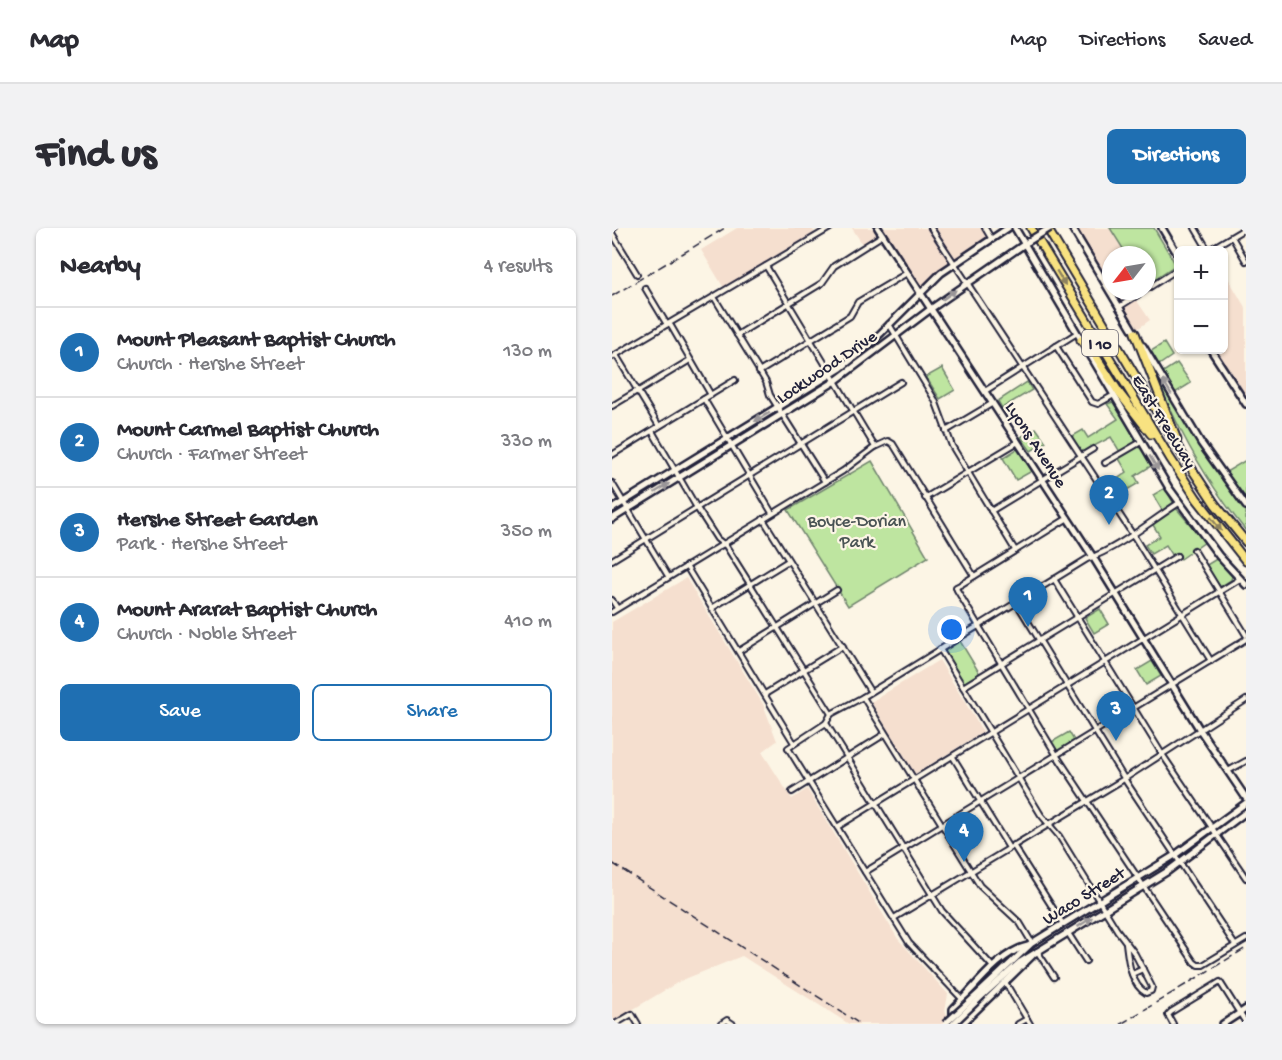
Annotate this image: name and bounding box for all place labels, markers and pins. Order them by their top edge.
pin: 2 [1090,476,1128,525]
pin: 1 [1008,578,1048,627]
pin: 3 [1096,692,1136,741]
pin: 4 [944,812,984,862]

